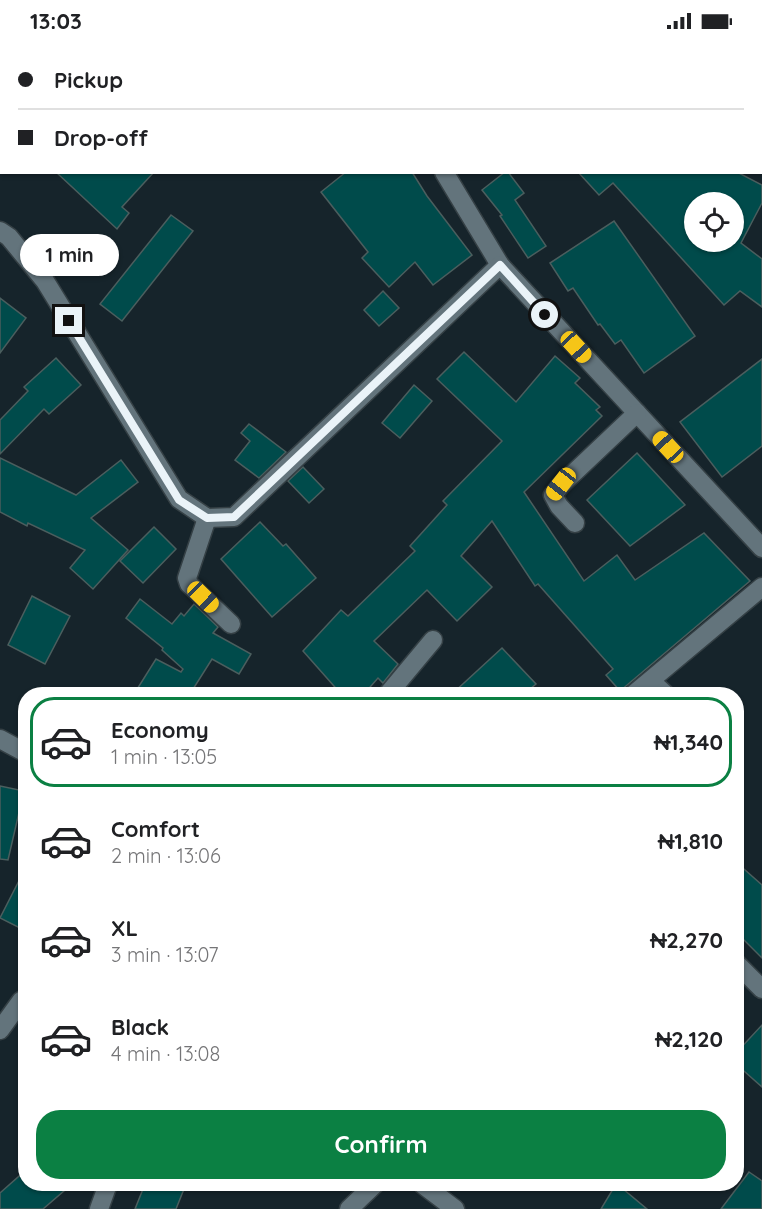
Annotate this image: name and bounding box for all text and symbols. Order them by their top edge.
text: 13:03 [30,7,82,35]
text: Pickup [54,66,123,94]
text: Drop-off [54,124,148,152]
map controls [684,192,744,252]
button: locate [684,192,744,252]
callout: 1 min [20,234,118,276]
text: 1 min [45,242,94,267]
route start [531,301,558,328]
route end [55,307,82,334]
car [557,328,595,366]
car [649,428,687,466]
car [543,464,579,504]
car [184,578,222,616]
icon: car [39,715,93,769]
text: Economy [111,716,209,744]
text: ₦1,340 [654,728,723,756]
text: 1 min · 13:05 [111,744,217,769]
icon: car [39,814,93,868]
text: Comfort [111,815,200,843]
text: ₦1,810 [658,827,723,855]
text: 2 min · 13:06 [111,843,221,868]
icon: car [39,913,93,967]
text: XL [111,914,138,942]
text: ₦2,270 [650,926,723,954]
text: 3 min · 13:07 [111,942,219,967]
icon: car [39,1012,93,1066]
text: Black [111,1013,169,1041]
text: ₦2,120 [655,1025,723,1053]
text: 4 min · 13:08 [111,1041,220,1066]
button: Confirm [36,1110,726,1179]

